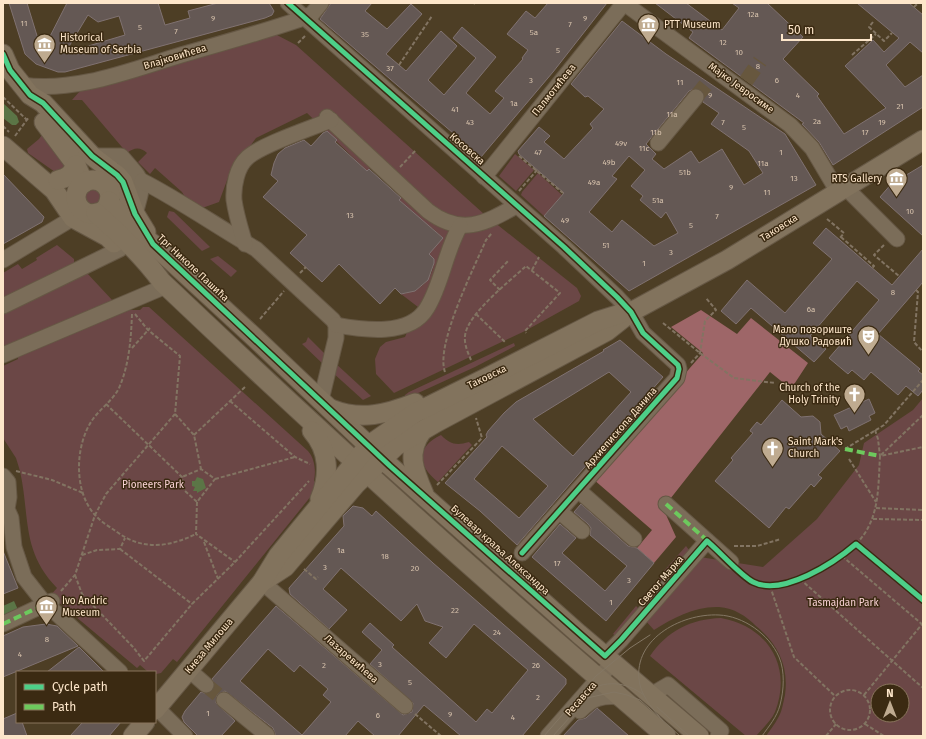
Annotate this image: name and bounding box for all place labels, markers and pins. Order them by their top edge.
museum icon: PTT Museum [635,12,661,45]
place label: PTT Museum [664,19,721,31]
museum icon: Historical Museum of Serbia [31,31,57,64]
place label: Historical Museum of Serbia [60,32,142,56]
museum icon: RTS Gallery [884,166,910,199]
place label: RTS Gallery [831,173,882,185]
theatre icon: Мало позориште Душко Радовић [855,323,881,356]
place label: Мало позориште Душко Радовић [773,324,852,348]
church icon: Church of the Holy Trinity [842,381,868,414]
place label: Church of the Holy Trinity [779,382,840,406]
church icon: Saint Mark's Church [760,435,786,468]
place label: Saint Mark's Church [788,436,843,460]
museum icon: Ivo Andric Museum [33,594,59,627]
place label: Ivo Andric Museum [62,595,108,619]

